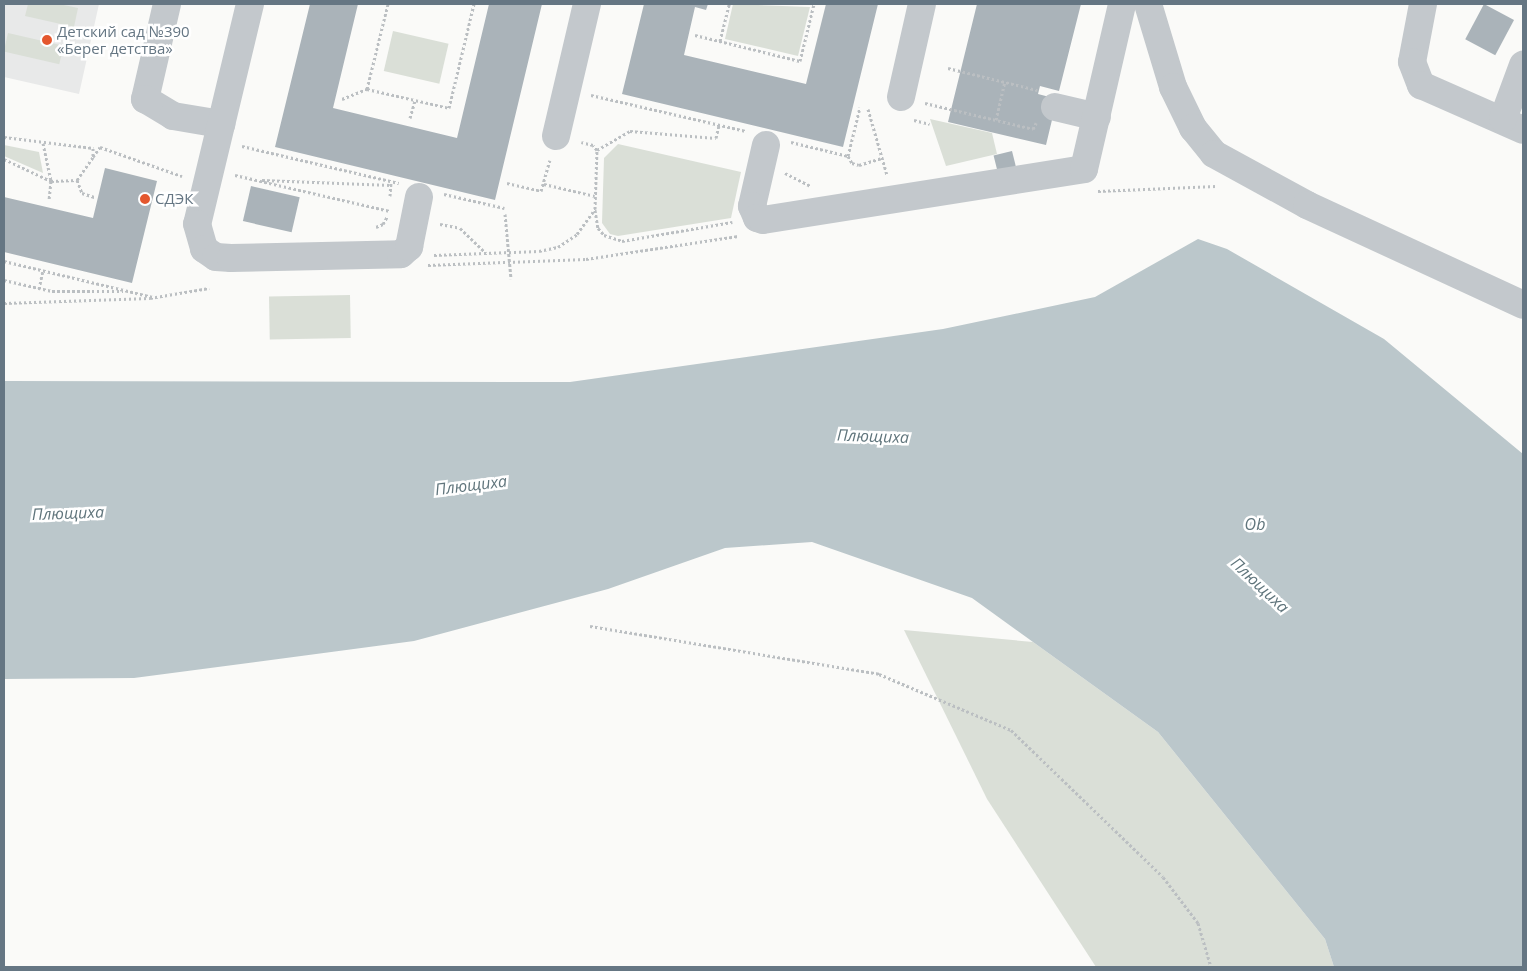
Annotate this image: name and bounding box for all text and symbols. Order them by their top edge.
place label: Детский сад №390 «Берег детства» [57,22,190,57]
marker: Детский сад №390 «Берег детства» [41,34,53,46]
place label: СДЭК [155,190,193,208]
marker: СДЭК [139,193,151,205]
water label: Плющиха [837,425,909,447]
water label: Плющиха [434,471,508,499]
water label: Плющиха [32,502,104,524]
water label: Ob [1245,514,1265,534]
water label: Плющиха [1227,553,1293,617]

